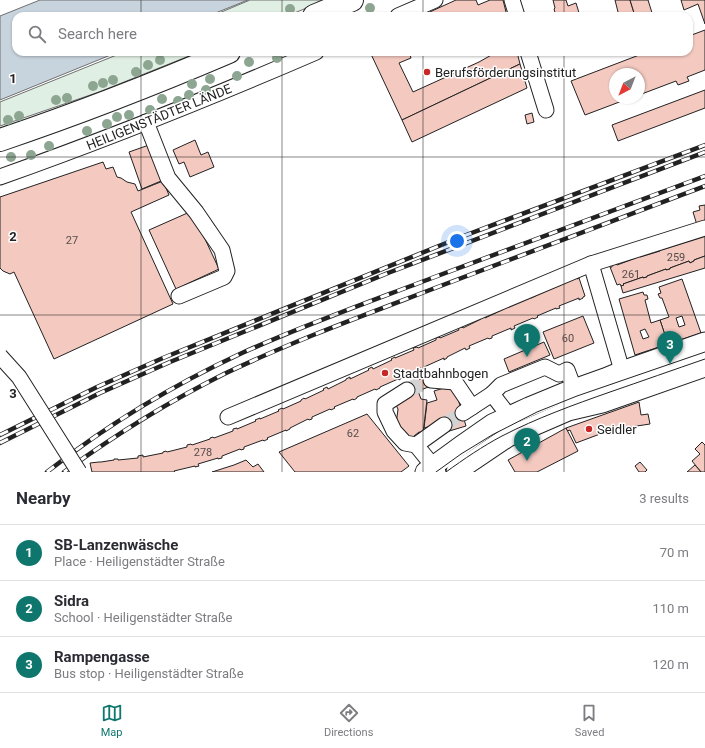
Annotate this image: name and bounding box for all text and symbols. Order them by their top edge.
search box [12,12,693,56]
icon: search [26,23,48,45]
text: Search here [58,25,137,43]
place label: Berufsförderungsinstitut [435,65,576,80]
marker: Berufsförderungsinstitut [422,67,432,77]
north arrow [609,68,645,104]
text: 1 [9,71,17,86]
street label: HEILIGENSTÄDTER LÄNDE [84,81,234,153]
text: 2 [9,229,17,244]
your location [447,231,467,251]
house number: 27 [66,234,78,247]
house number: 259 [667,251,685,264]
house number: 261 [622,268,640,281]
pin: 1 [514,324,540,357]
pin: 3 [657,331,683,364]
house number: 60 [562,332,574,345]
place label: Stadtbahnbogen [393,366,488,381]
marker: Stadtbahnbogen [380,368,390,378]
text: 3 [9,386,17,401]
place label: Seidler [597,422,637,437]
marker: Seidler [584,424,594,434]
house number: 62 [347,427,359,440]
pin: 2 [514,428,540,461]
house number: 278 [194,446,212,459]
text: Nearby [16,488,71,508]
text: 3 results [639,491,689,506]
text: SB-Lanzenwäsche [54,536,178,554]
text: 1 [25,545,33,560]
text: 70 m [660,545,689,560]
text: Place · Heiligenstädter Straße [54,554,225,569]
text: Sidra [54,592,89,610]
text: 2 [25,601,33,616]
text: 110 m [652,601,689,616]
text: School · Heiligenstädter Straße [54,610,233,625]
text: Rampengasse [54,648,150,666]
text: 3 [25,657,33,672]
text: 120 m [652,657,689,672]
text: Bus stop · Heiligenstädter Straße [54,666,244,681]
tab: Map [101,702,123,739]
tab: Directions [324,702,373,739]
tab: Saved [575,702,604,739]

